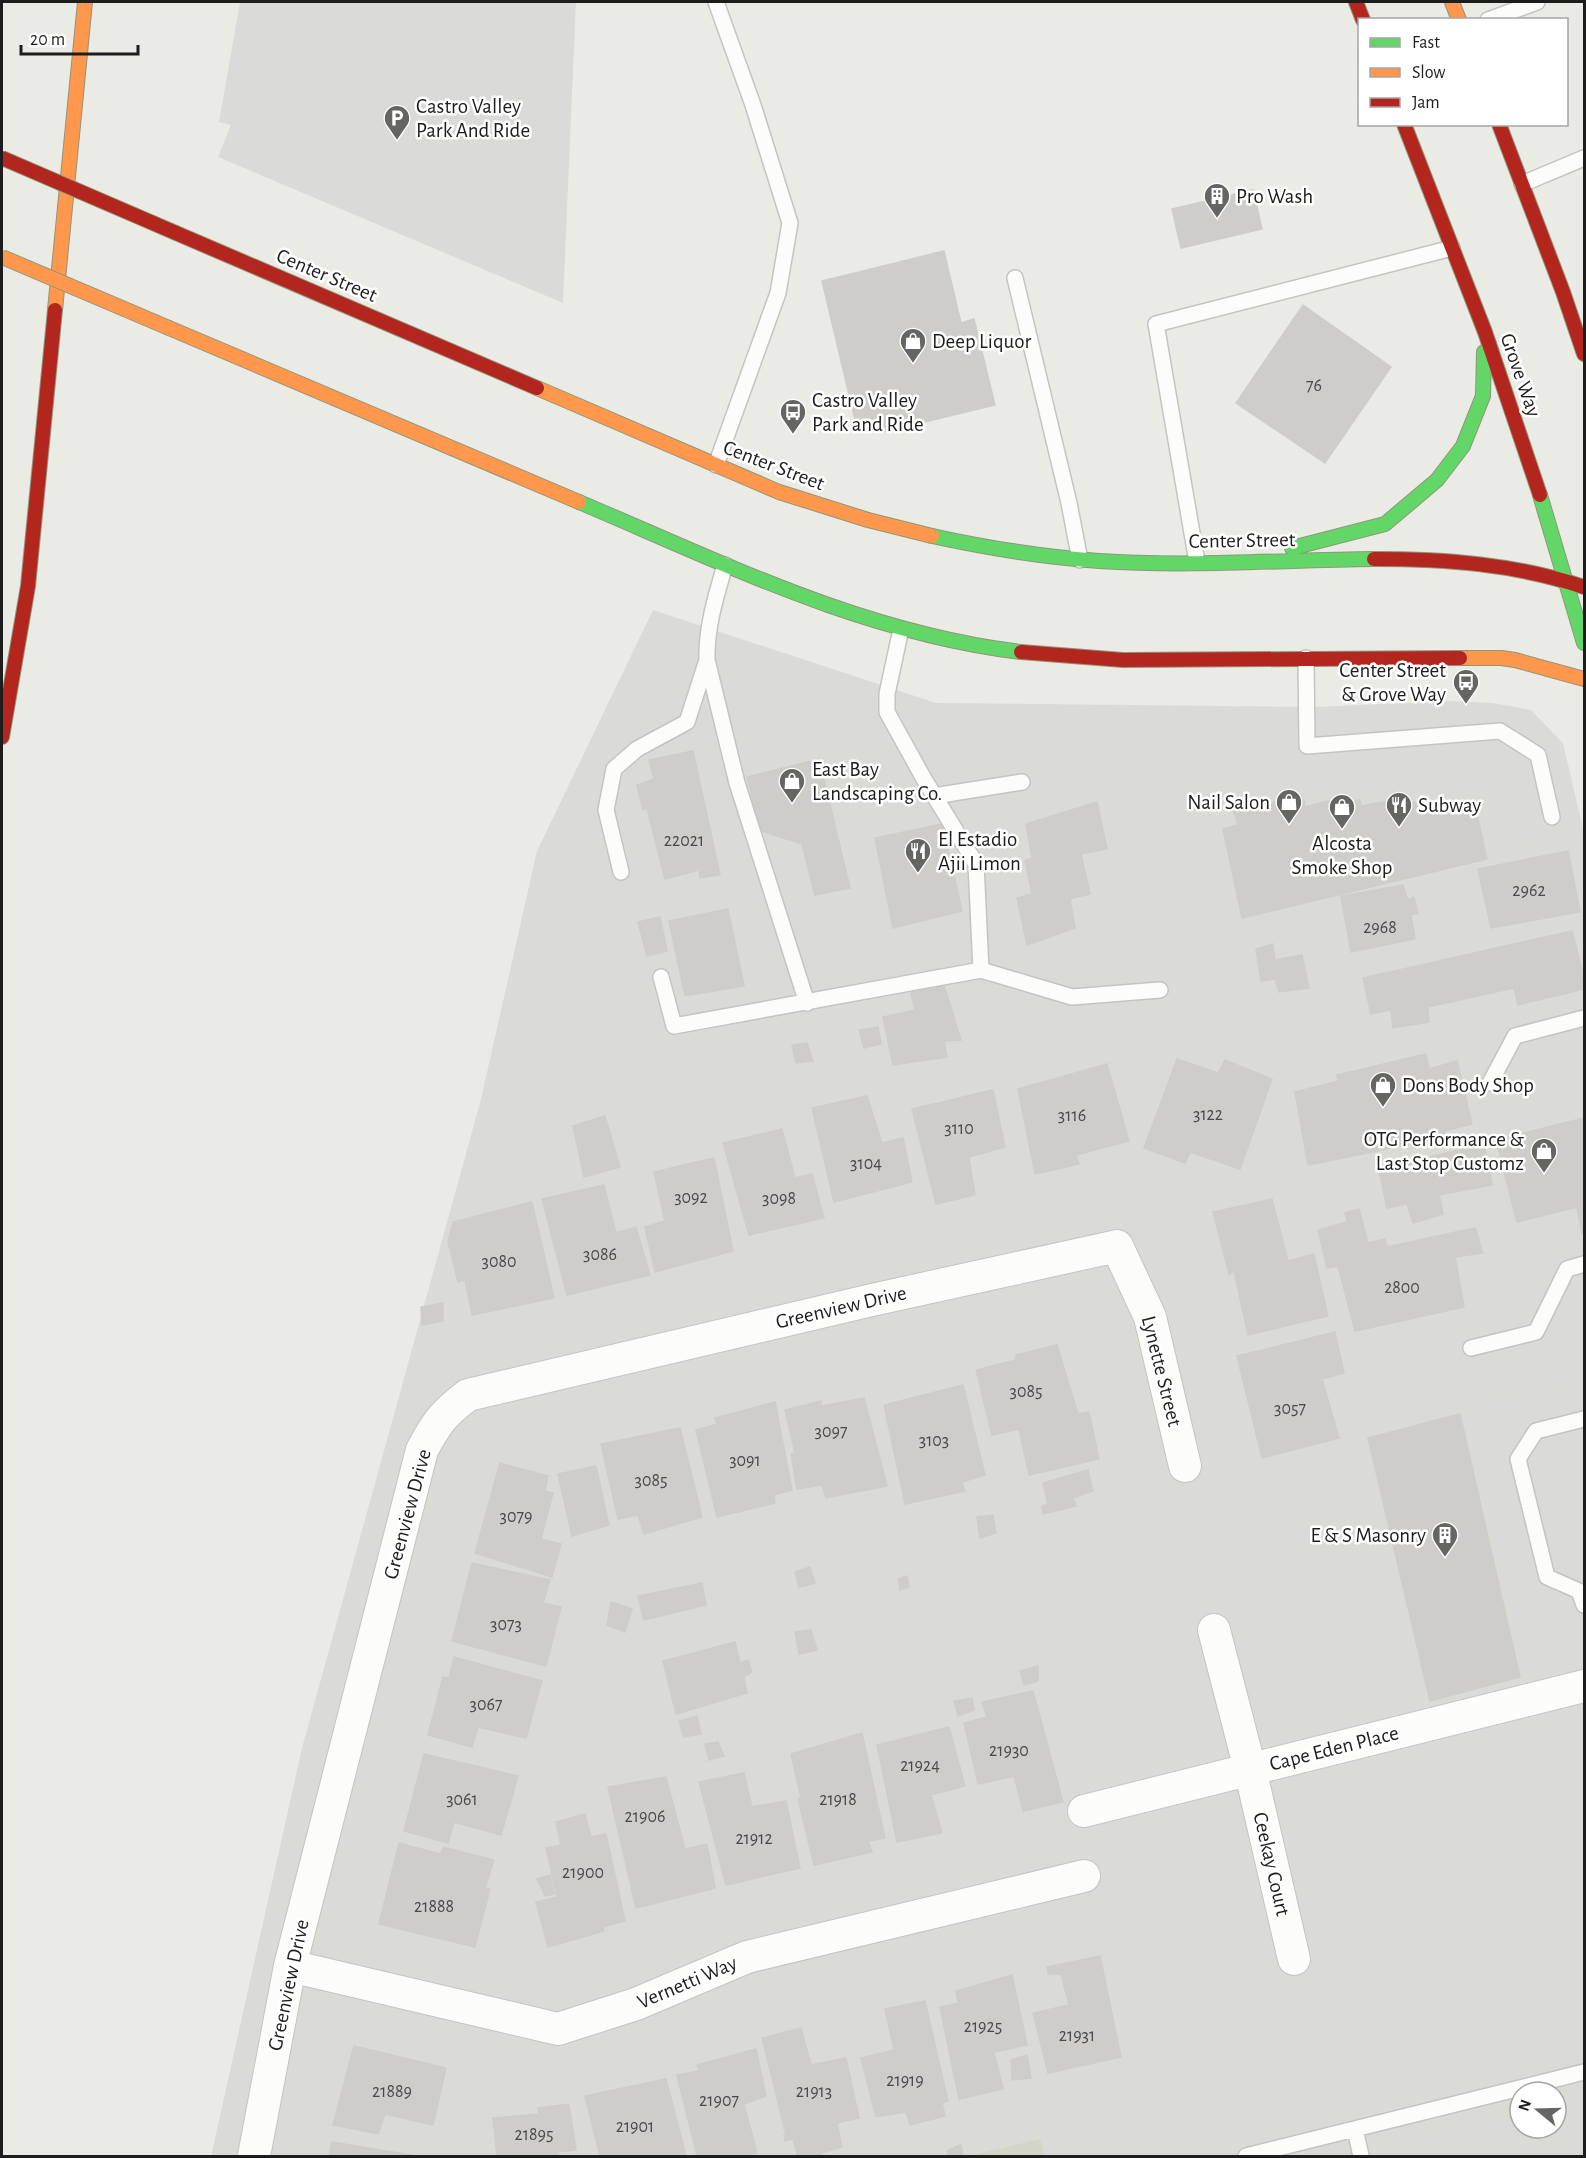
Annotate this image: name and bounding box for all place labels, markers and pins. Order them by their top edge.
place label: Castro Valley Park And Ride [416,96,530,141]
parking icon: Castro Valley Park And Ride [382,103,412,141]
building icon: Pro Wash [1202,181,1232,219]
place label: Pro Wash [1236,186,1313,207]
shop icon: Deep Liquor [898,326,928,364]
place label: Deep Liquor [932,331,1031,352]
place label: Castro Valley Park and Ride [812,390,924,435]
bus stop icon: Castro Valley Park and Ride [778,397,808,435]
place label: Center Street & Grove Way [1339,660,1446,705]
bus stop icon: Center Street & Grove Way [1451,667,1481,705]
place label: East Bay Landscaping Co. [812,759,942,804]
shop icon: East Bay Landscaping Co. [777,766,807,804]
shop icon: Nail Salon [1274,787,1304,825]
restaurant icon: Subway [1384,790,1414,828]
place label: Nail Salon [1187,792,1270,813]
shop icon: Alcosta Smoke Shop [1327,792,1357,830]
place label: Subway [1418,795,1481,816]
place label: El Estadio Ajii Limon [938,829,1021,874]
place label: Alcosta Smoke Shop [1292,833,1392,878]
restaurant icon: El Estadio Ajii Limon [903,836,933,874]
shop icon: Dons Body Shop [1368,1070,1398,1108]
place label: Dons Body Shop [1402,1075,1534,1096]
place label: OTG Performance & Last Stop Customz [1364,1129,1524,1174]
shop icon: OTG Performance & Last Stop Customz [1529,1136,1559,1174]
building icon: E & S Masonry [1430,1520,1460,1558]
place label: E & S Masonry [1310,1525,1426,1546]

